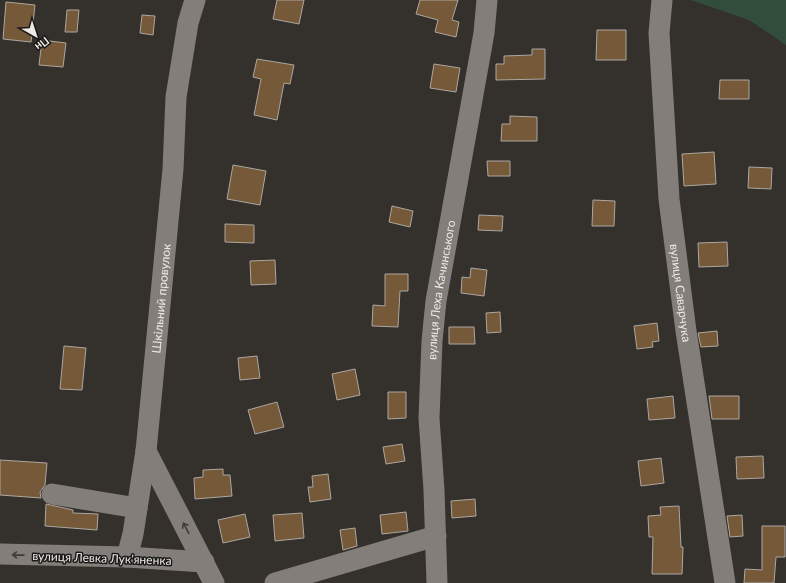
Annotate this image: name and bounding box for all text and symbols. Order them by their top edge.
north arrow [16,16,56,56]
text: Пн [33,35,52,54]
street label: вулиця Леха Качинського [424,219,458,360]
street label: Шкільний провулок [148,242,173,354]
street label: вулиця Саварчука [667,243,695,343]
one-way arrow [182,522,189,534]
street label: вулиця Левка Лукʼяненка [32,548,172,568]
one-way arrow [12,551,25,559]

